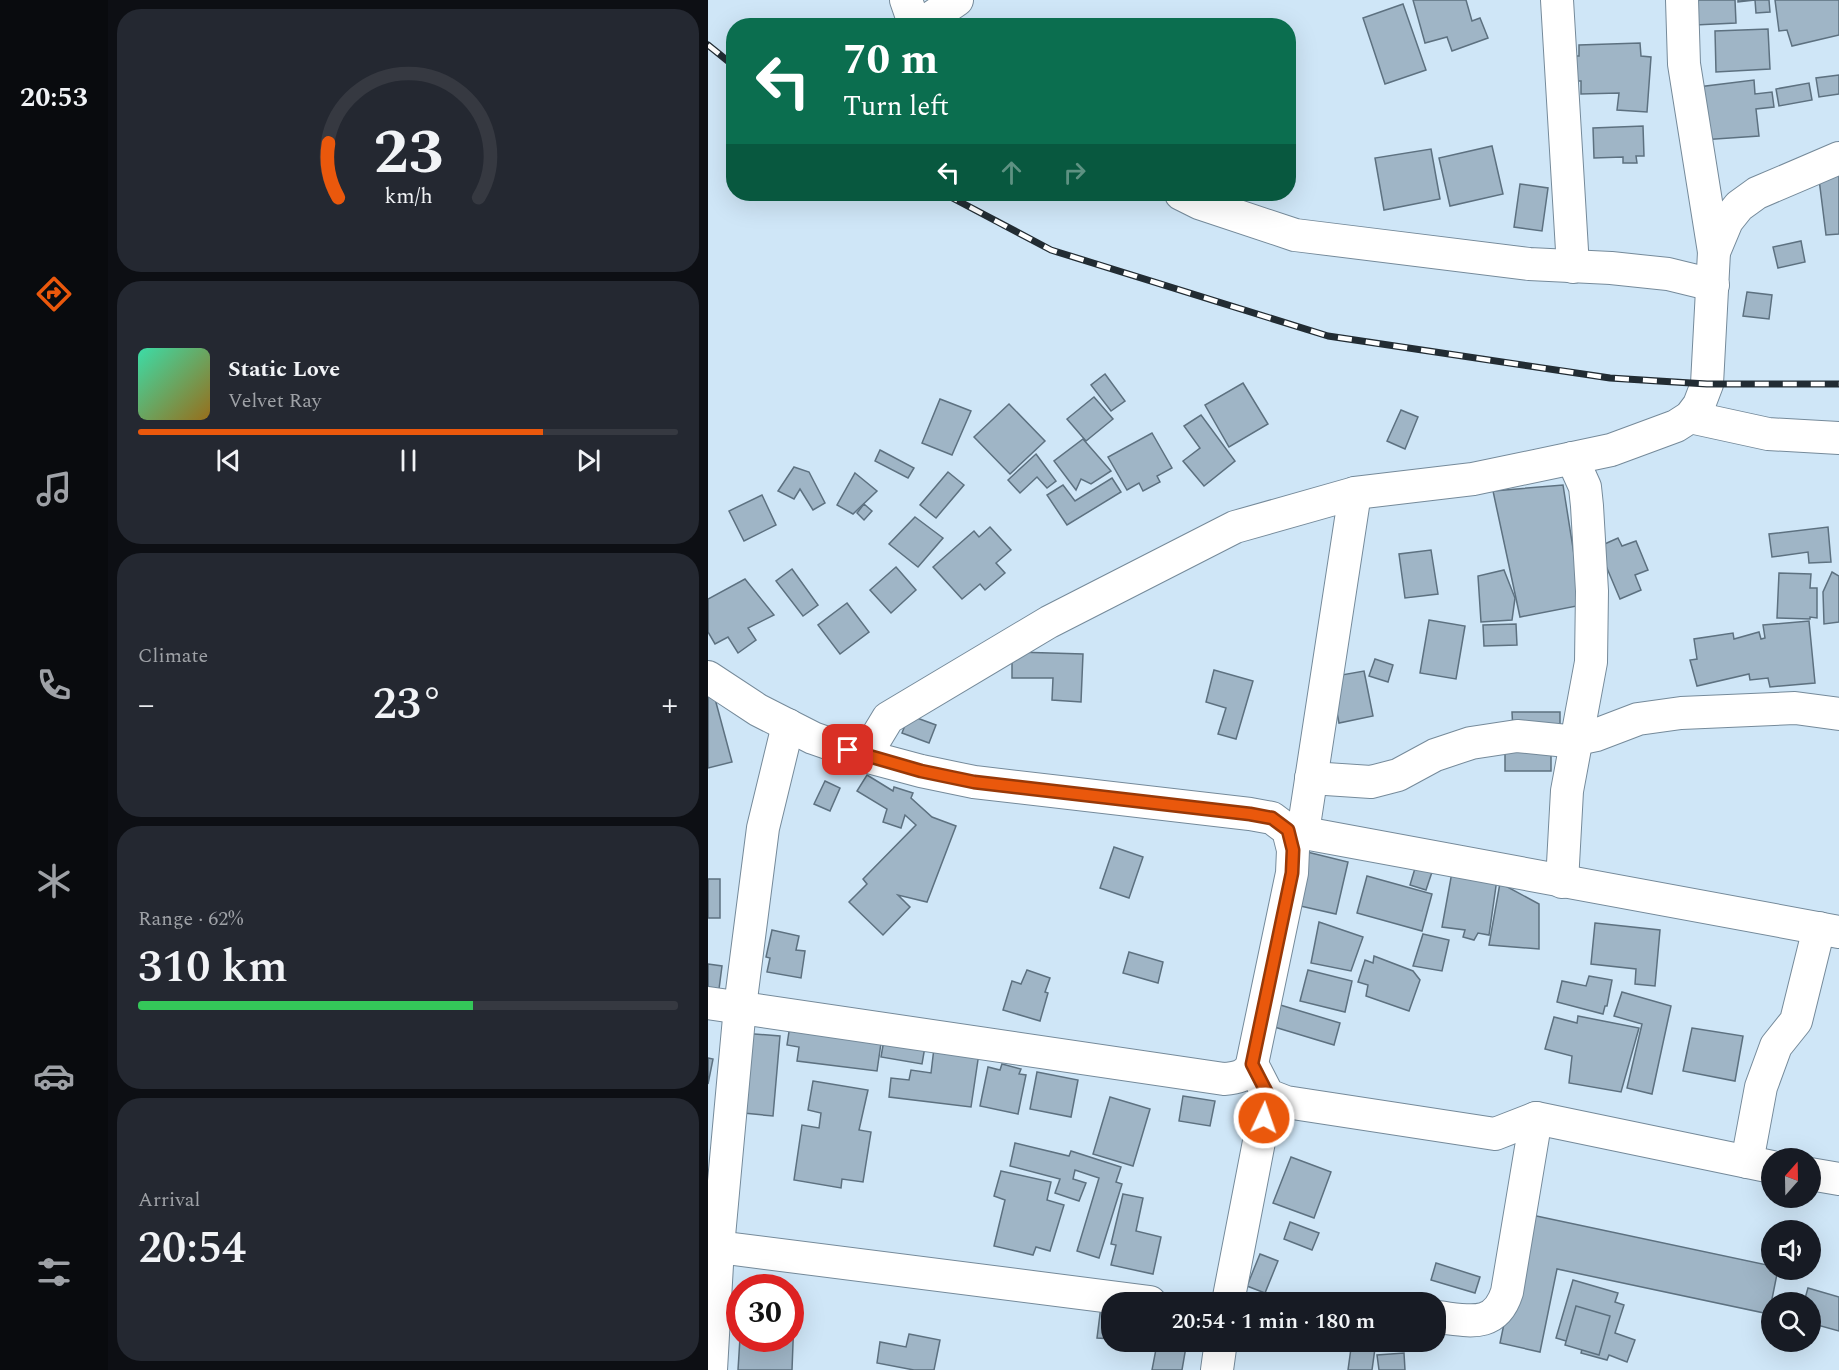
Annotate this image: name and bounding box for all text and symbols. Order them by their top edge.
text: 70 m [843,29,938,92]
icon: left [744,42,822,120]
text: 20:53 [20,77,88,119]
text: Turn left [843,86,949,128]
text: 23 [373,106,443,201]
icon: left [932,156,965,189]
icon: ahead [995,156,1028,189]
icon: right [1058,156,1091,189]
text: km/h [384,180,432,213]
icon: directions [33,273,75,315]
text: Static Love [228,353,340,386]
text: Velvet Ray [228,386,321,416]
icon: previous [212,444,245,477]
icon: pause [392,444,425,477]
icon: next [572,444,605,477]
icon: music [33,468,75,510]
text: Climate [138,641,208,671]
icon: phone [33,664,75,706]
text: 23° [373,670,443,739]
text: − [138,680,155,730]
text: + [662,680,678,730]
pin [822,724,873,775]
icon: arrive [831,733,864,766]
icon: climate [33,860,75,902]
text: Range · 62% [138,904,243,934]
text: 310 km [138,933,288,1002]
icon: car [33,1055,75,1097]
position arrow [1232,1086,1296,1150]
north arrow [1761,1148,1821,1208]
map controls [1761,1148,1821,1352]
text: Arrival [138,1185,200,1215]
text: 20:54 [138,1214,246,1283]
button: sound [1761,1220,1821,1280]
icon: filters [33,1251,75,1293]
speed limit sign: 30 [726,1274,804,1352]
button: search [1761,1292,1821,1352]
text: 20:54 · 1 min · 180 m [1172,1305,1375,1338]

